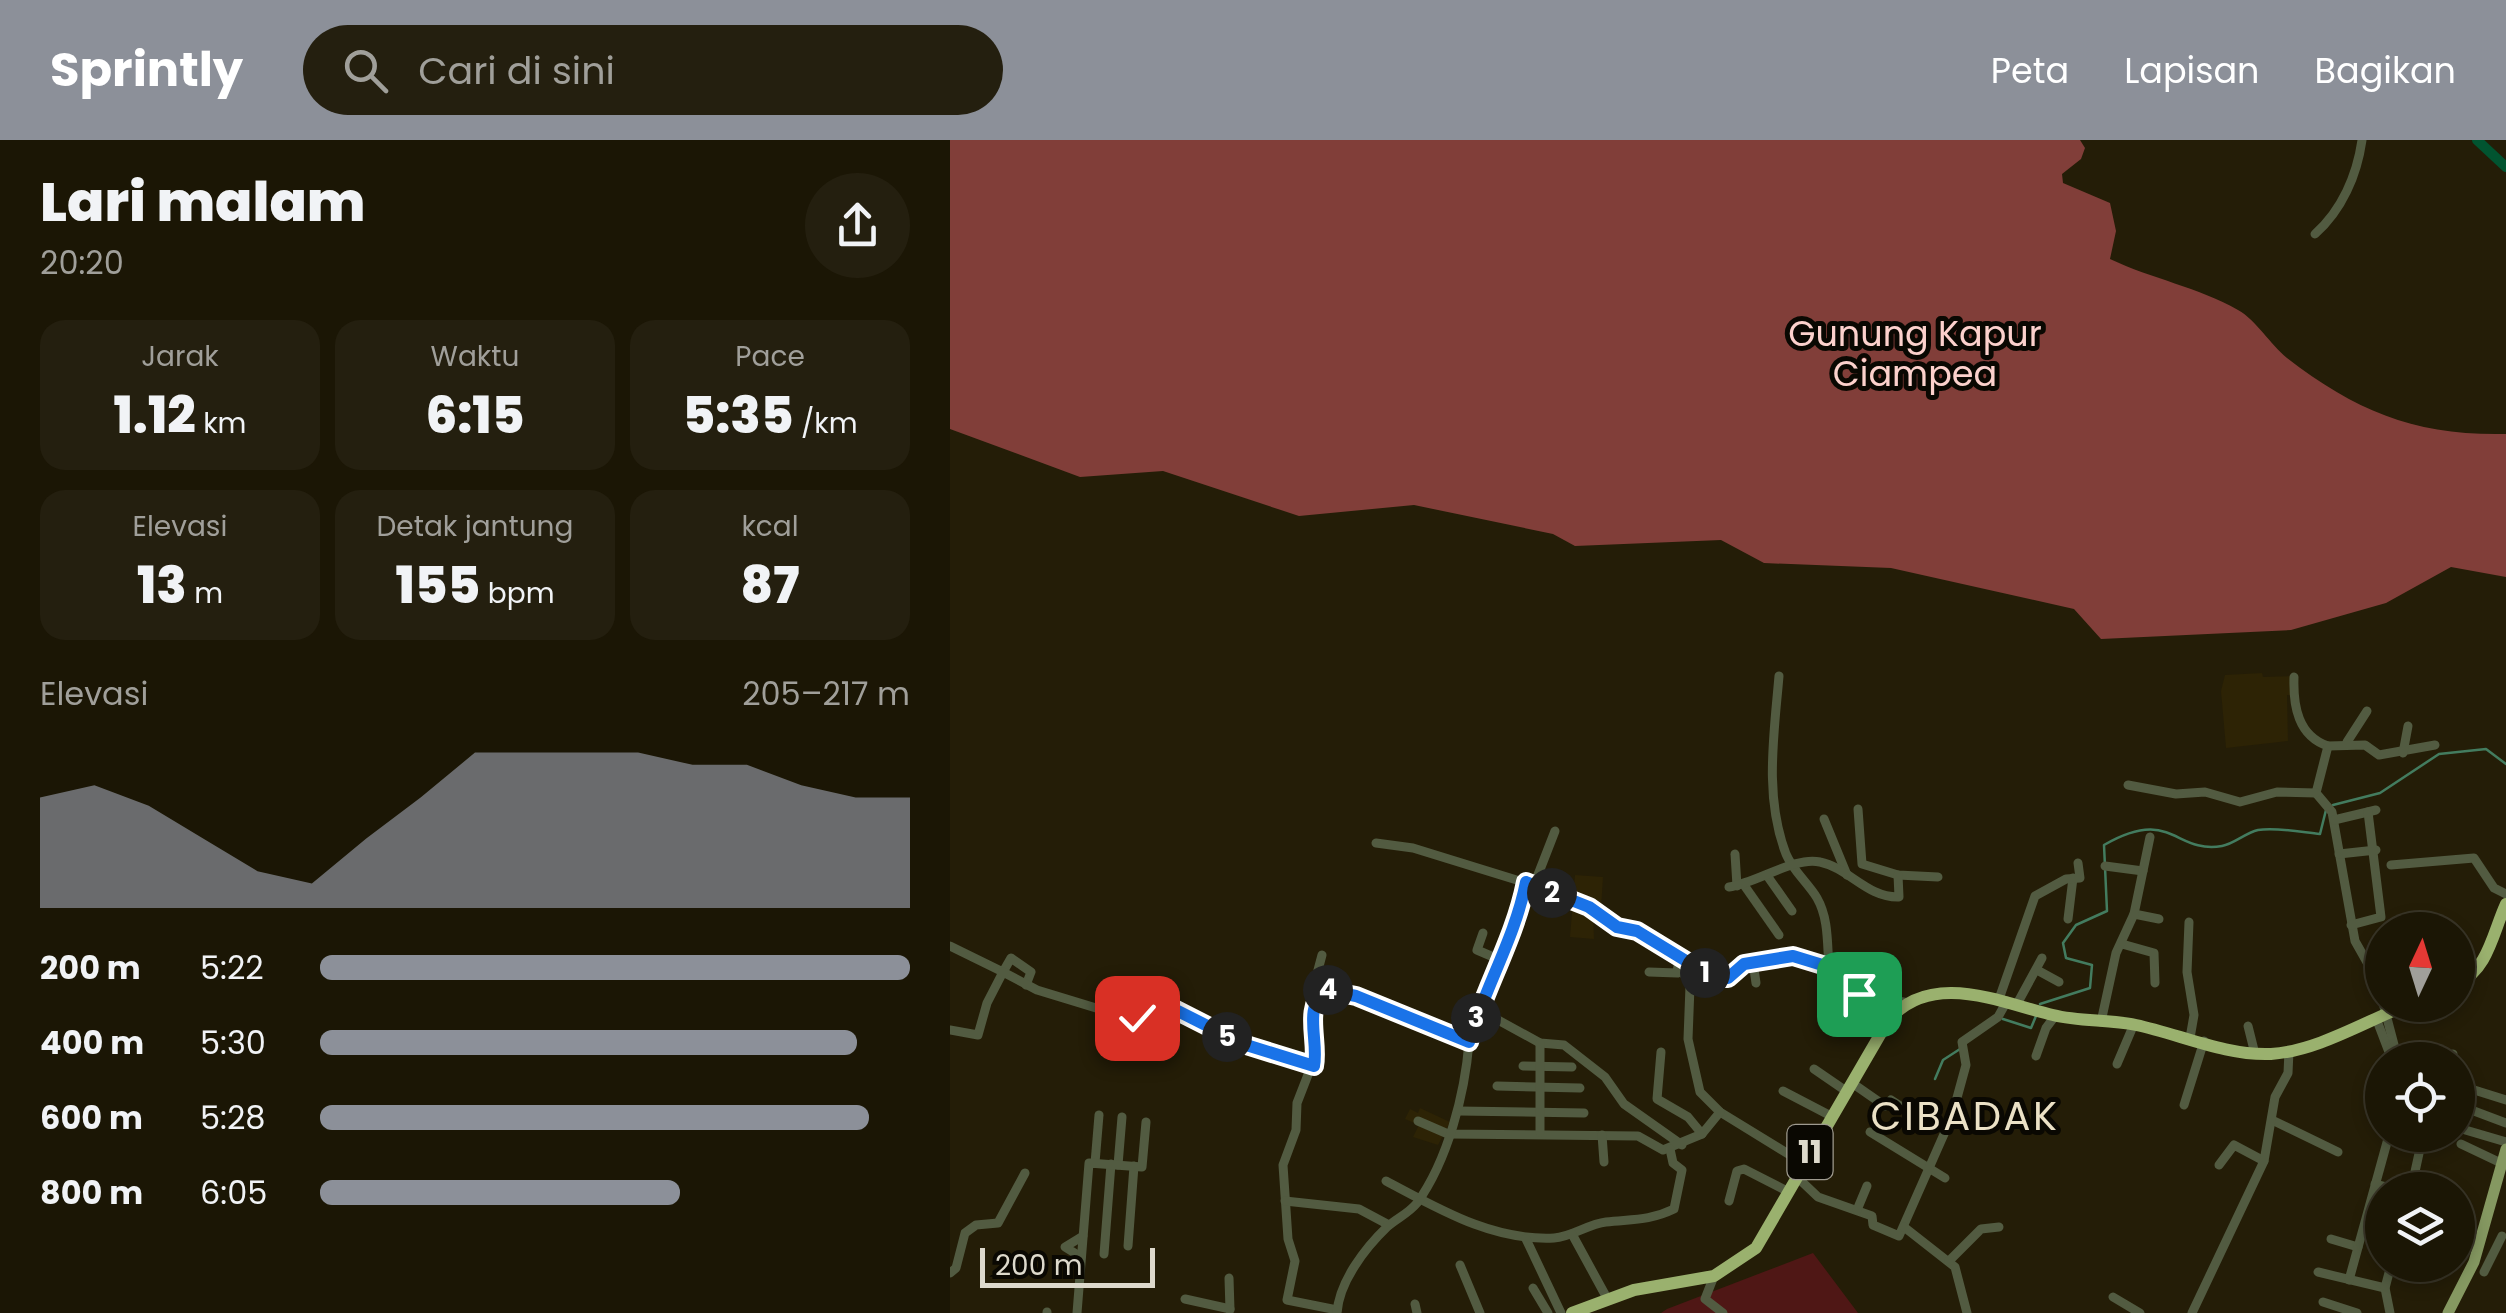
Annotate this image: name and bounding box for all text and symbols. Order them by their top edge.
search box [303,25,1003,115]
text: Sprintly [50,36,243,103]
icon: search [338,43,393,98]
text: Cari di sini [418,44,615,97]
text: Peta [1991,46,2069,95]
text: Lapisan [2124,46,2260,95]
text: Bagikan [2315,46,2456,95]
text: Lari malam [40,163,366,240]
button: share [805,173,910,278]
text: 20:20 [40,240,124,285]
park label: Gunung Kapur Ciampea [1788,309,2042,398]
text: Jarak [141,337,219,376]
text: Waktu [431,337,519,376]
text: Pace [735,337,805,376]
text: 1.12 [114,380,196,451]
text: 6:15 [426,380,524,451]
text: 5:35 [682,380,794,451]
text: km [196,404,246,443]
text: /km [794,404,858,443]
text: Elevasi [133,507,227,546]
text: Detak jantung [377,507,573,546]
text: kcal [741,507,799,546]
text: 13 [137,550,187,621]
text: 155 [395,550,480,621]
text: 87 [741,550,799,621]
text: m [187,574,223,613]
text: bpm [480,574,555,613]
text: Elevasi [40,671,148,716]
text: 205–217 m [742,671,910,716]
pin: 2 [1527,868,1577,918]
text: 2 [1544,873,1560,912]
north arrow [2365,912,2475,1022]
map controls [2365,912,2475,1282]
text: 200 m [40,945,141,990]
text: 5:22 [200,945,264,990]
pin: 1 [1680,948,1730,998]
pin [1817,952,1902,1037]
text: 1 [1700,953,1710,992]
pin: 4 [1303,965,1353,1015]
icon: arrive [1832,967,1887,1022]
text: 4 [1319,970,1337,1009]
pin [1095,976,1180,1061]
icon: check [1110,991,1165,1046]
pin: 3 [1451,993,1501,1043]
text: 3 [1468,998,1484,1037]
pin: 5 [1202,1012,1252,1062]
text: 5 [1218,1017,1236,1056]
text: 400 m [40,1020,144,1065]
text: 5:30 [200,1020,266,1065]
button: locate [2365,1042,2475,1152]
district label: CIBADAK [1871,1088,2059,1144]
text: 600 m [40,1095,143,1140]
text: 5:28 [200,1095,266,1140]
road number: 11 [1788,1125,1832,1179]
text: 800 m [40,1170,143,1215]
text: 6:05 [200,1170,267,1215]
button: layers [2365,1172,2475,1282]
scale bar [980,1243,1155,1288]
text: 200 m [995,1246,1083,1285]

